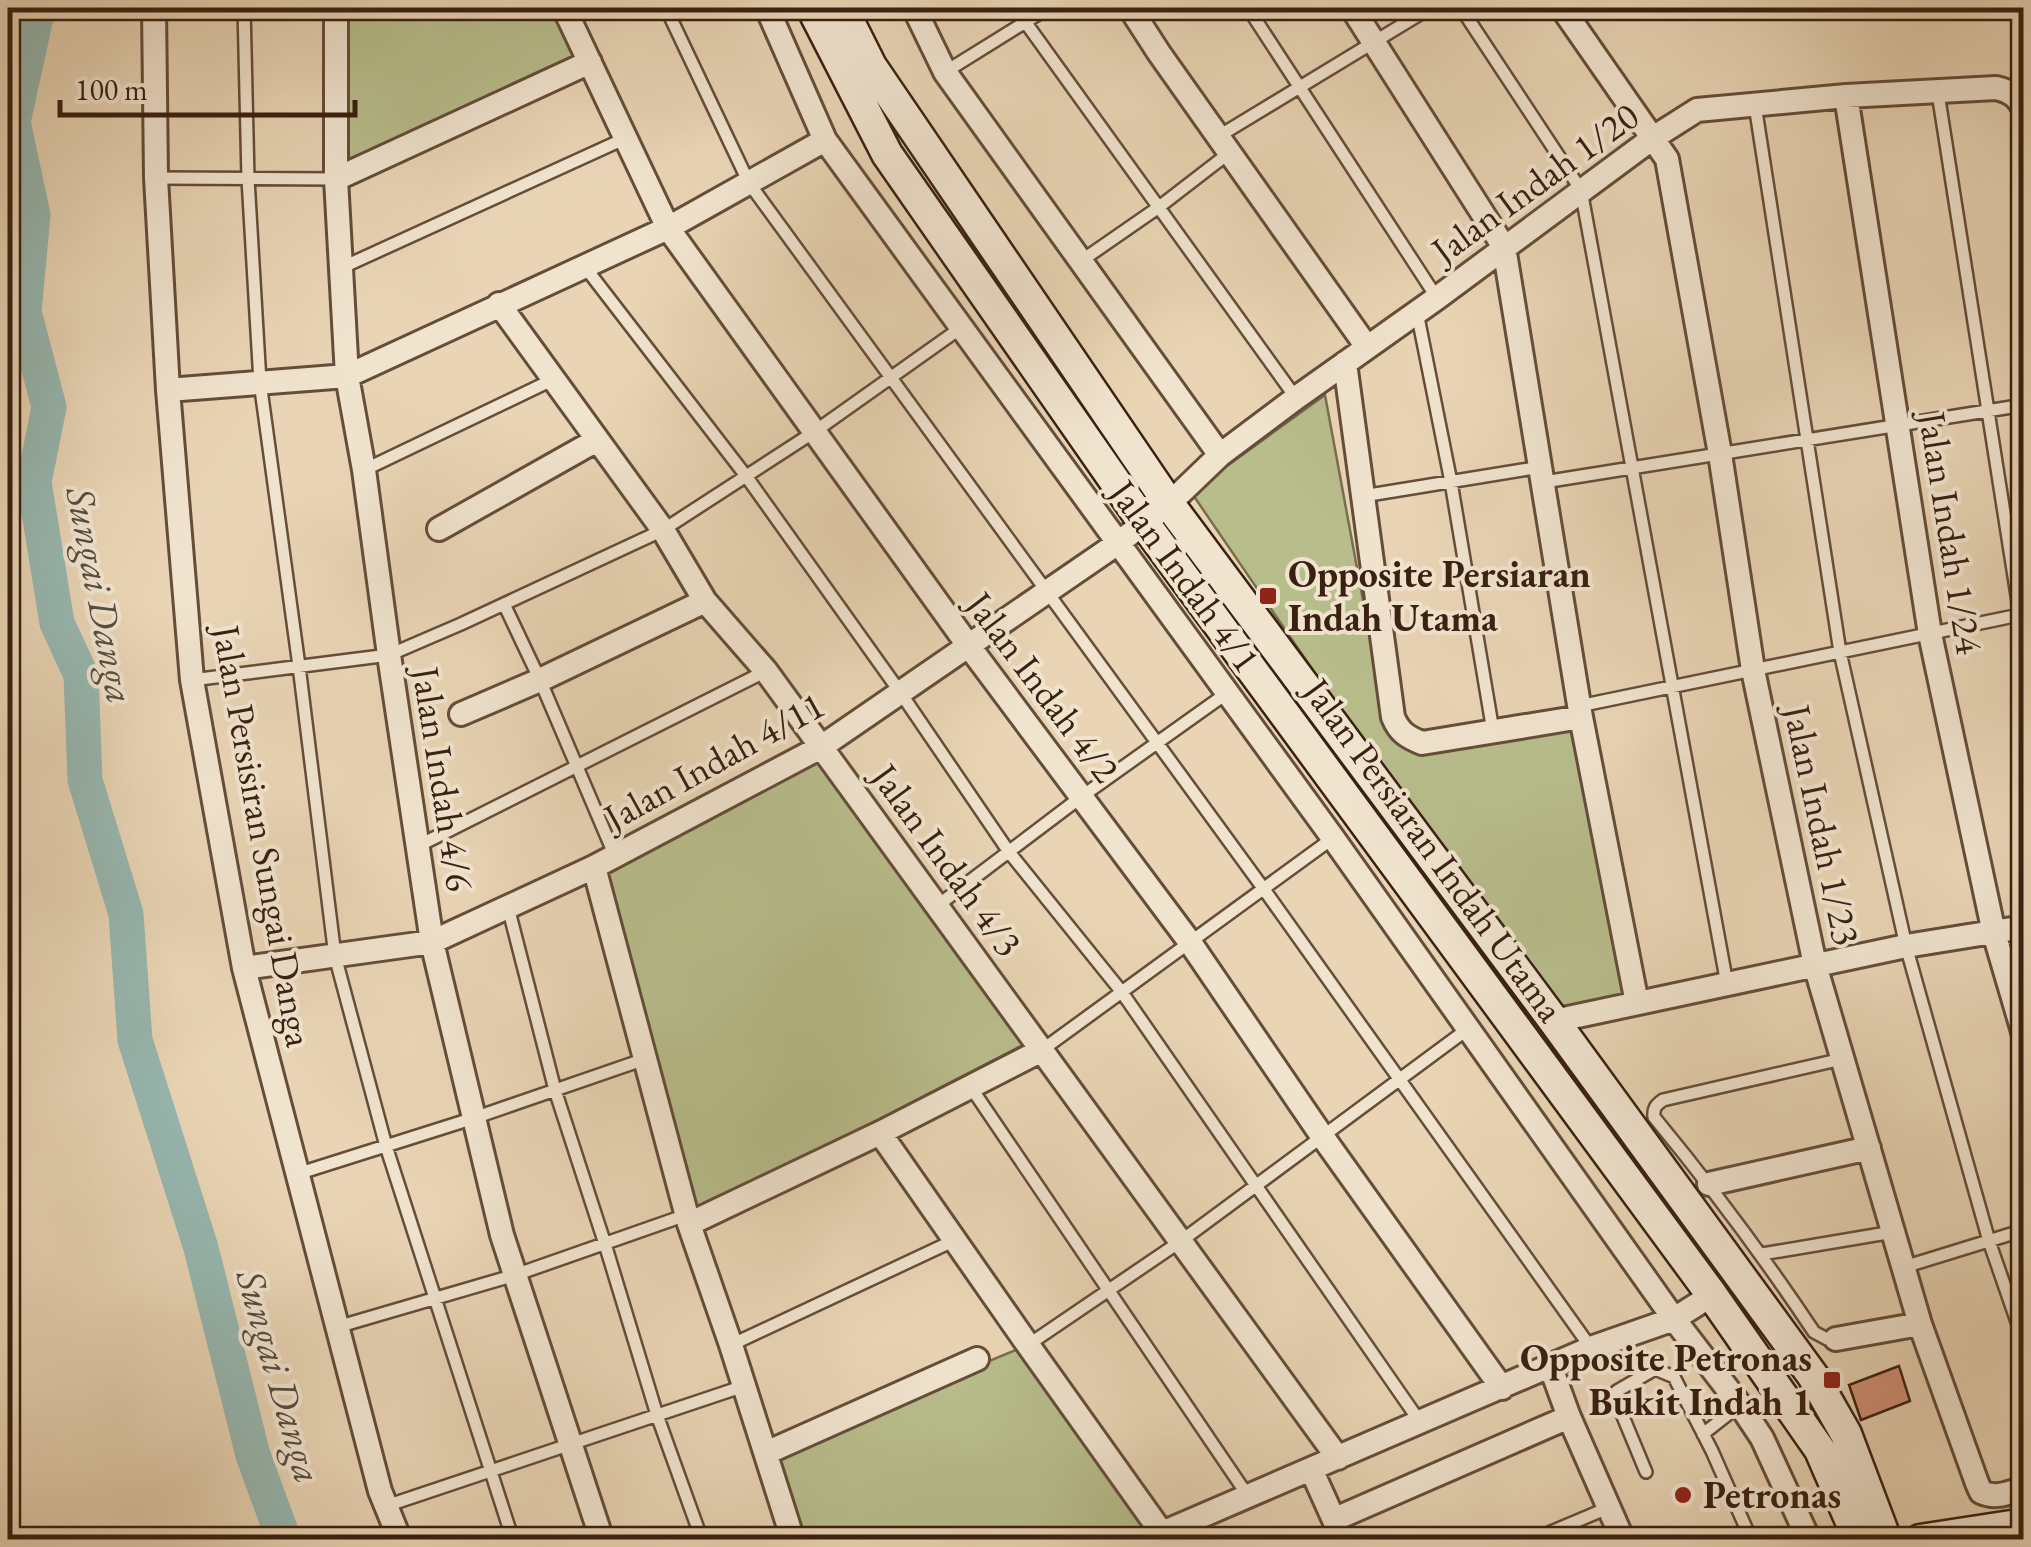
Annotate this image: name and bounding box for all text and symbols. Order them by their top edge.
scale bar [60,55,355,117]
text: 100 m [75,70,148,109]
street label: Jalan Indah 1/20 [1419,91,1648,276]
street label: Jalan Indah 1/24 [1908,405,1995,658]
street label: Jalan Indah 4/1 [1097,467,1272,682]
water label: Sungai Danga [54,481,147,708]
place label: Opposite Persiaran Indah Utama [1288,549,1591,642]
street label: Jalan Indah 4/2 [954,579,1131,792]
marker: Opposite Persiaran Indah Utama [1257,585,1279,607]
street label: Jalan Persisiran Sungai Danga [202,618,325,1051]
street label: Jalan Indah 4/6 [401,660,485,894]
street label: Jalan Persiaran Indah Utama [1291,666,1576,1032]
street label: Jalan Indah 4/11 [592,680,833,843]
street label: Jalan Indah 1/23 [1772,697,1872,950]
street label: Jalan Indah 4/3 [859,751,1034,966]
water label: Sungai Danga [224,1262,335,1489]
place label: Opposite Petronas Bukit Indah 1 [1520,1333,1812,1426]
marker: Opposite Petronas Bukit Indah 1 [1821,1369,1843,1391]
place label: Petronas [1703,1470,1841,1519]
marker: Petronas [1672,1484,1694,1506]

